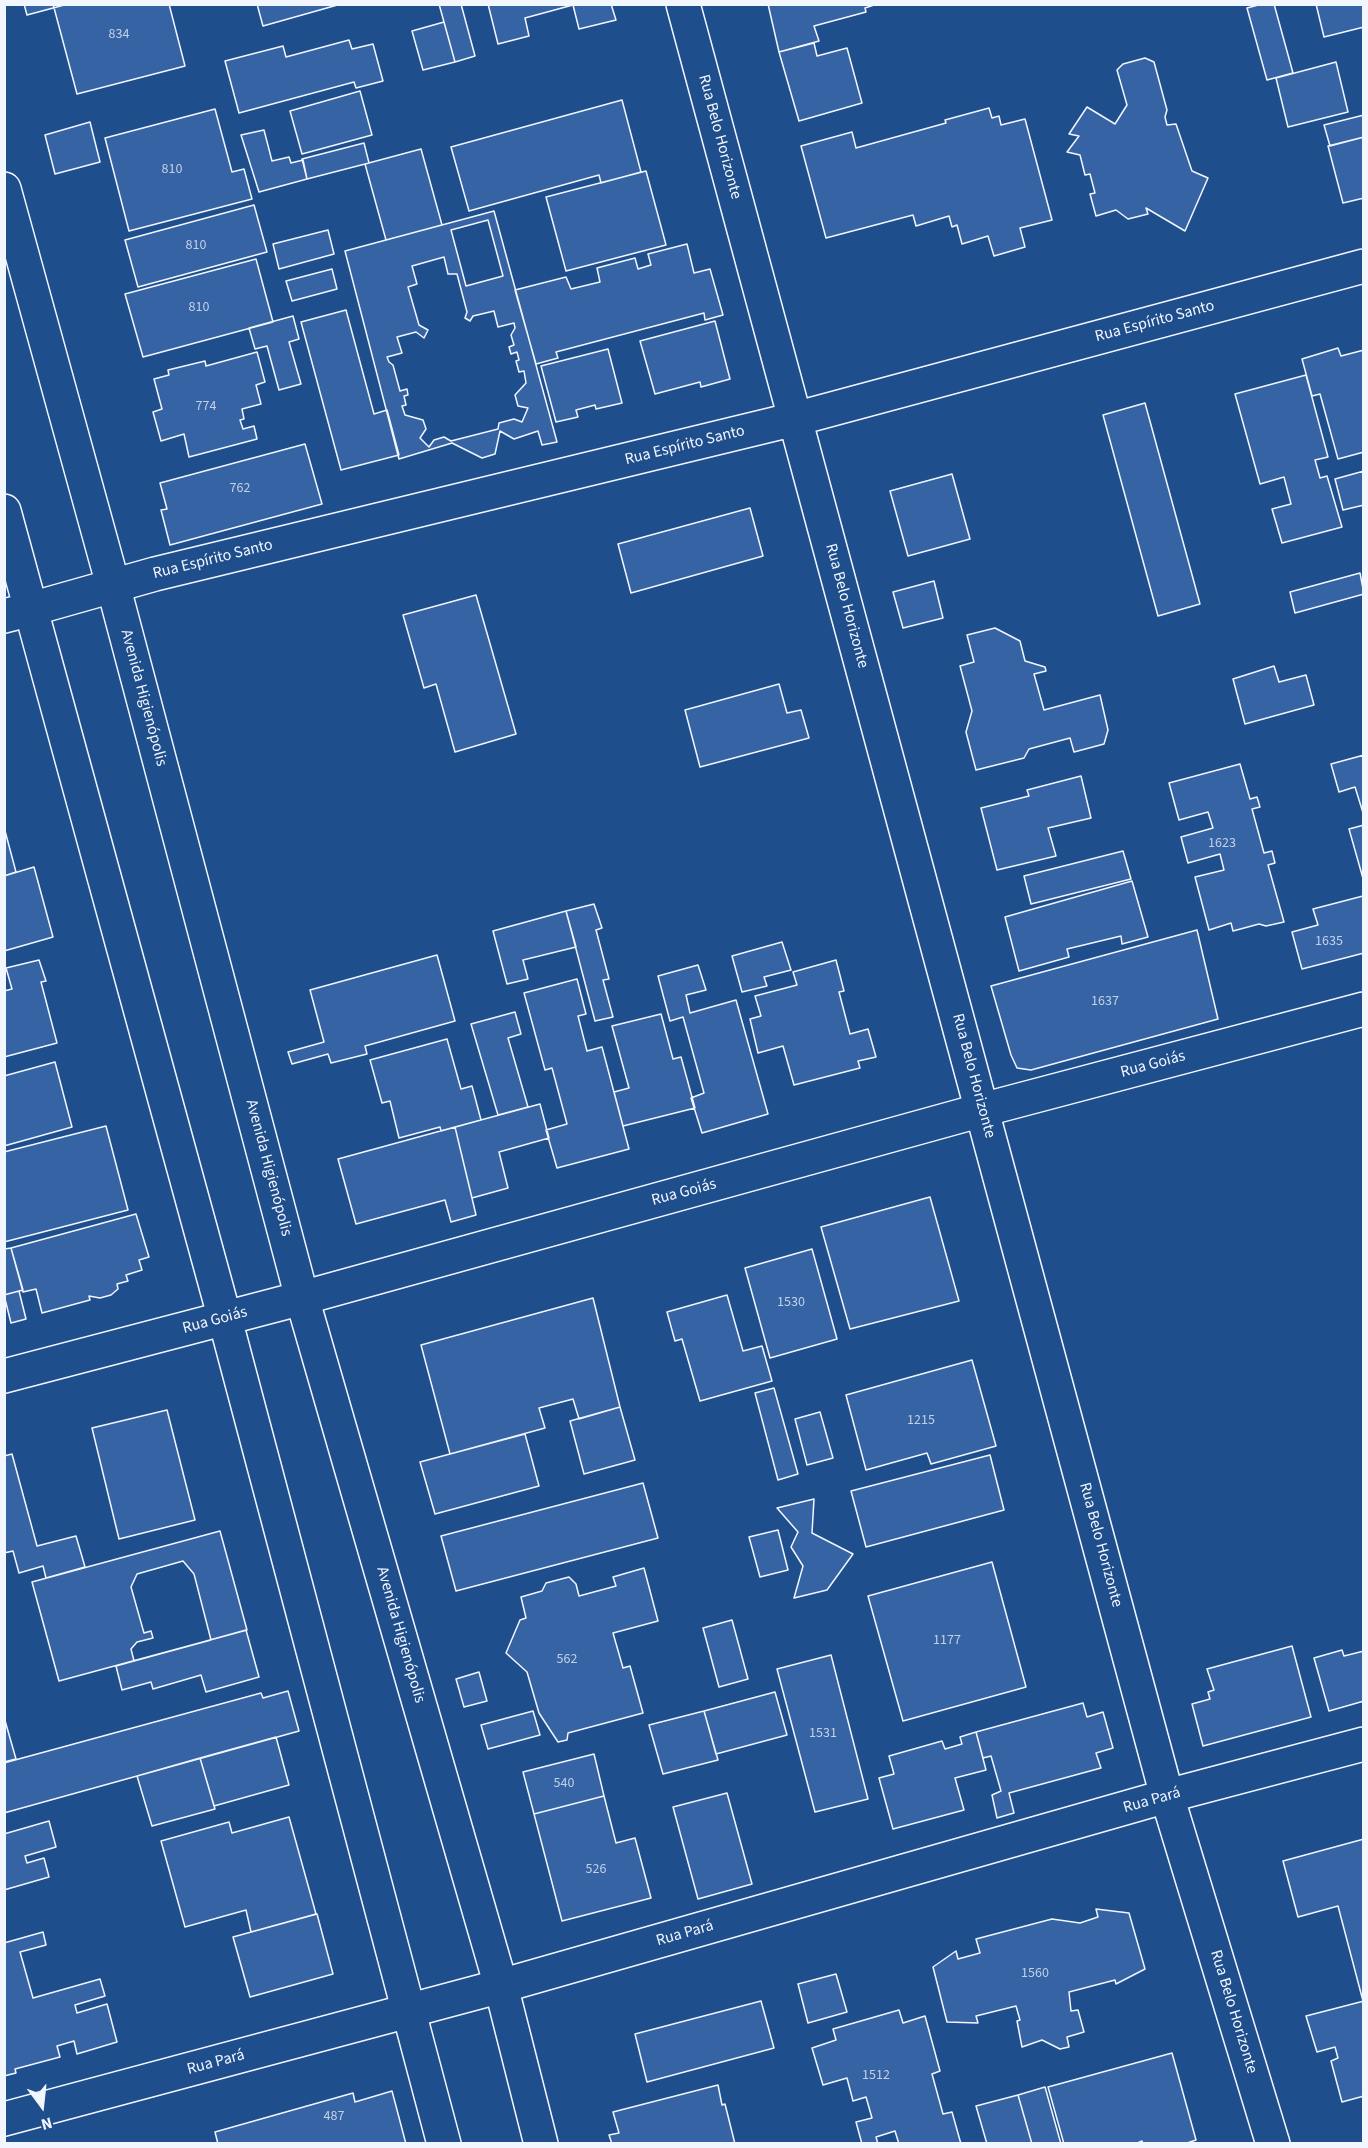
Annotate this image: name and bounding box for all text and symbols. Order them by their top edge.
house number: 834 [109,27,129,43]
street label: Rua Belo Horizonte [693,73,745,201]
house number: 810 [162,162,182,178]
house number: 810 [186,238,206,254]
street label: Rua Espírito Santo [1093,297,1217,347]
house number: 810 [189,300,209,316]
house number: 774 [196,399,216,415]
street label: Rua Espírito Santo [623,422,747,470]
house number: 762 [230,481,250,497]
street label: Rua Espírito Santo [151,536,275,584]
street label: Rua Belo Horizonte [820,542,872,670]
street label: Avenida Higienópolis [116,628,170,768]
house number: 1623 [1208,836,1236,852]
house number: 1635 [1315,934,1343,950]
house number: 1637 [1091,994,1119,1010]
street label: Rua Belo Horizonte [947,1012,999,1140]
street label: Rua Goiás [1118,1047,1188,1083]
street label: Avenida Higienópolis [241,1098,295,1238]
street label: Rua Goiás [649,1175,719,1211]
house number: 1530 [777,1295,805,1311]
street label: Rua Goiás [180,1303,250,1339]
house number: 1215 [907,1413,935,1429]
street label: Rua Belo Horizonte [1074,1481,1126,1609]
street label: Avenida Higienópolis [371,1565,429,1705]
house number: 1177 [933,1633,961,1649]
house number: 562 [557,1652,577,1668]
house number: 1531 [809,1726,837,1742]
house number: 540 [554,1776,574,1792]
street label: Rua Pará [1121,1784,1183,1818]
house number: 526 [586,1862,606,1878]
street label: Rua Pará [654,1917,716,1951]
street label: Rua Belo Horizonte [1205,1948,1261,2076]
house number: 1560 [1021,1966,1049,1982]
street label: Rua Pará [185,2046,247,2080]
house number: 1512 [862,2068,890,2084]
north arrow [12,2076,72,2136]
house number: 487 [324,2109,344,2125]
text: N [39,2111,55,2135]

